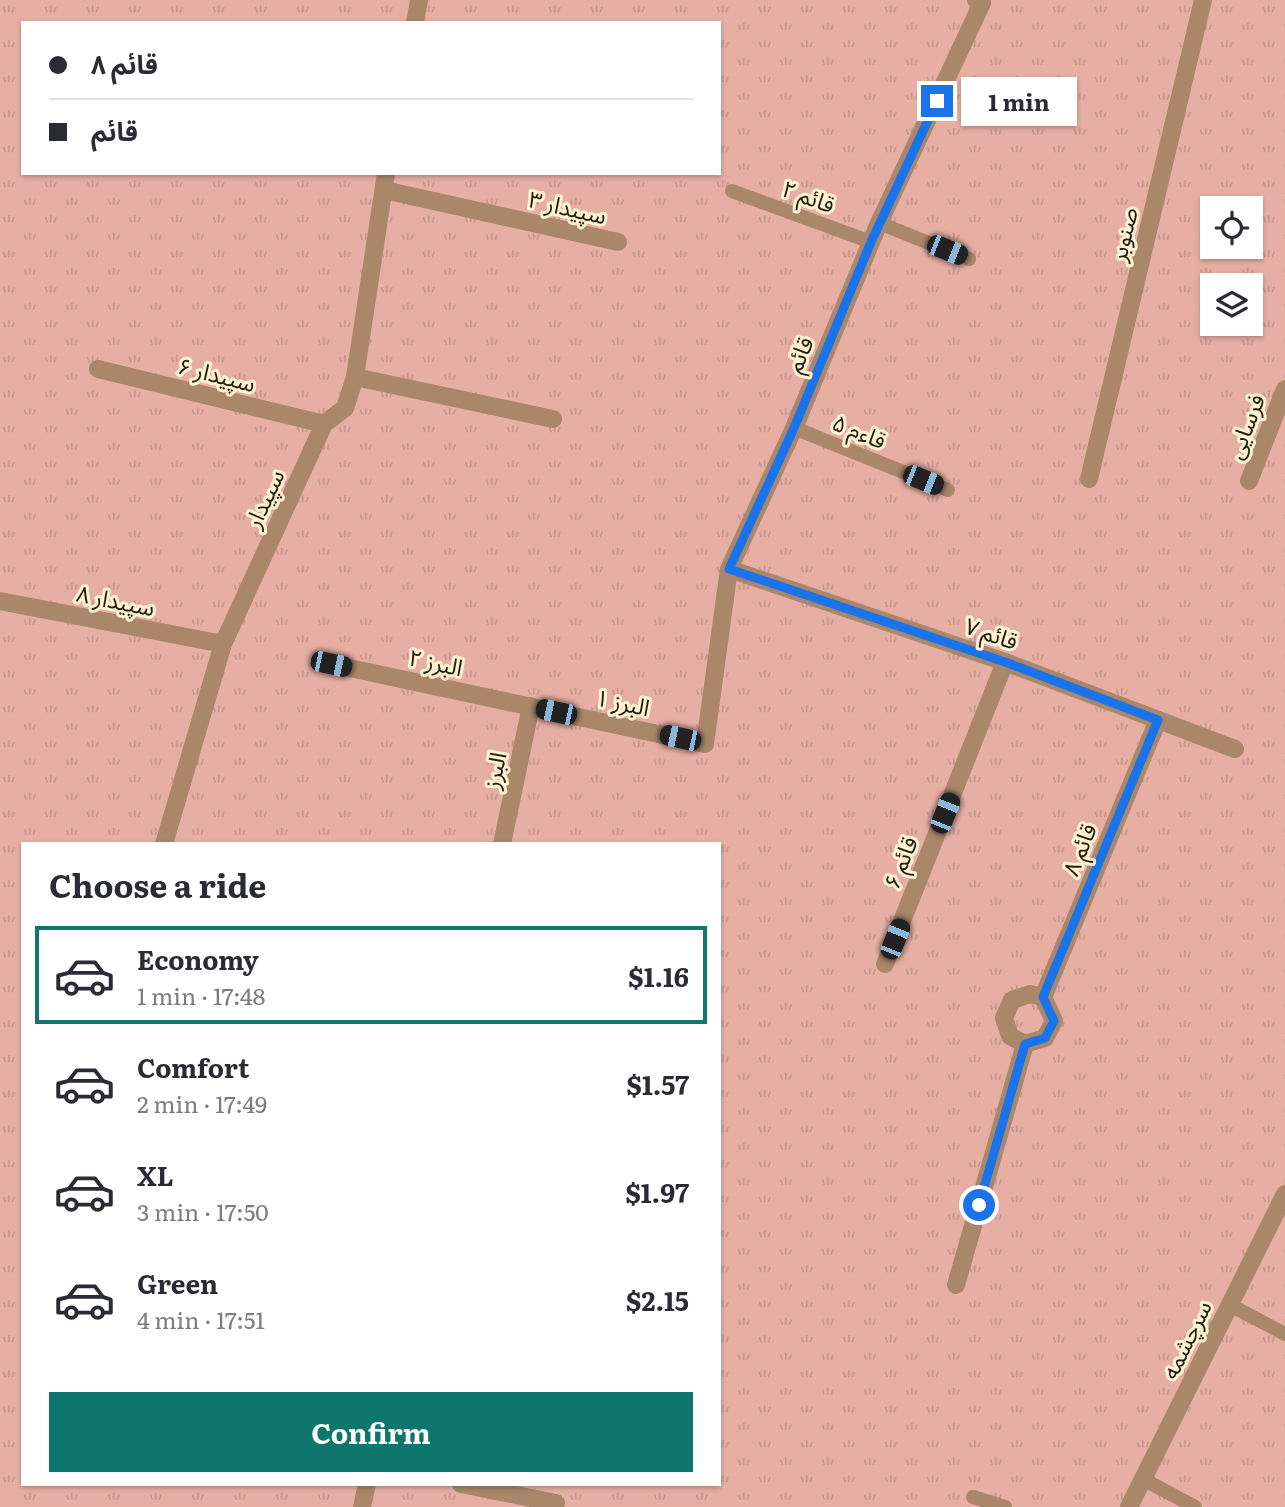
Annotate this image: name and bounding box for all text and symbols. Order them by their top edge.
text: قائم ۸ [91,43,158,82]
callout: 1 min [962,76,1077,126]
text: 1 min [988,84,1050,118]
route end [921,85,953,117]
text: قائم [91,110,138,149]
street label: قائم ۲ [777,170,840,222]
street label: سپیدار ۳ [526,181,610,232]
map controls [1200,196,1263,336]
button: locate [1200,196,1263,259]
street label: صنوبر [1099,203,1145,266]
car [924,232,971,268]
button: layers [1200,273,1263,336]
street label: قائم [775,331,823,378]
street label: سپیدار ۶ [174,347,259,399]
street label: فرسایی [1216,389,1272,463]
street label: قاءم ۵ [827,404,892,459]
car [900,462,947,498]
street label: سپیدار [234,463,292,534]
street label: سپیدار ۸ [74,575,158,623]
street label: قائم ۷ [960,607,1023,659]
street label: البرز ۲ [406,639,466,683]
car [309,649,354,679]
street label: البرز ۱ [593,679,653,723]
car [534,697,579,727]
car [658,723,703,753]
street label: البرز [472,748,513,793]
car [928,790,963,836]
street label: قائم ۸ [1052,818,1106,881]
street label: قائم ۶ [873,831,927,894]
text: Choose a ride [49,860,266,908]
car [878,916,913,962]
text: Economy [137,939,259,978]
icon: car [53,944,116,1007]
text: $1.16 [628,956,689,995]
text: 1 min · 17:48 [137,978,265,1012]
text: Comfort [137,1047,249,1086]
icon: car [53,1052,116,1115]
text: $1.57 [626,1064,689,1103]
text: 2 min · 17:49 [137,1086,267,1120]
text: XL [137,1155,174,1194]
icon: car [53,1160,116,1223]
text: $1.97 [625,1172,689,1211]
route start [963,1189,995,1221]
text: 3 min · 17:50 [137,1194,269,1228]
text: Green [137,1263,218,1302]
icon: car [53,1268,116,1331]
text: $2.15 [626,1280,689,1319]
street label: سرچشمه [1151,1294,1219,1384]
text: 4 min · 17:51 [137,1302,265,1336]
button: Confirm [49,1392,693,1472]

